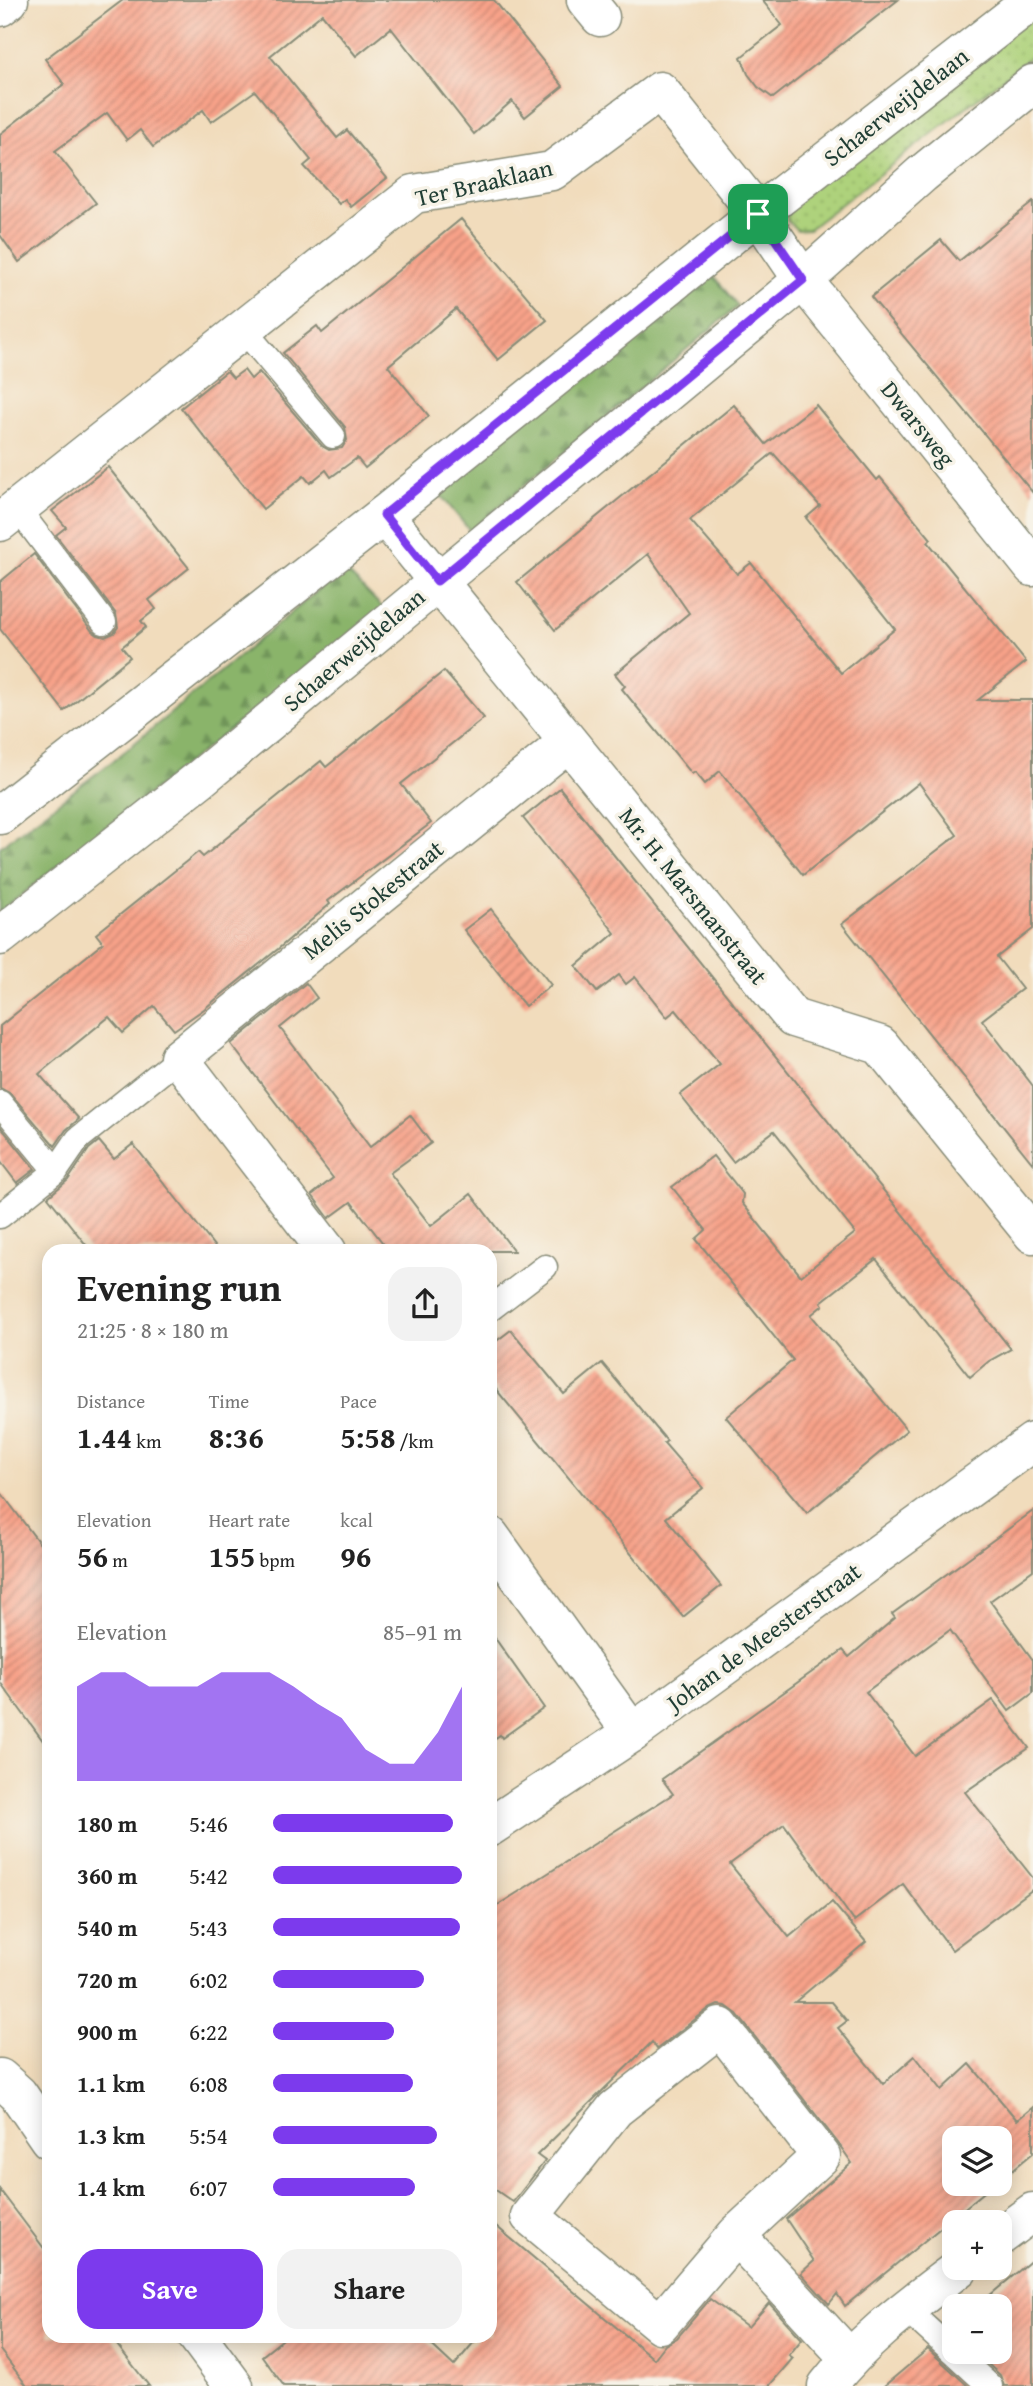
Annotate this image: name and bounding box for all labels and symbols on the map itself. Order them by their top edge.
street label: Schaerweijdelaan [816,38,976,175]
street label: Ter Braaklaan [412,150,557,215]
pin [728,184,788,244]
street label: Dwarsweg [873,373,964,474]
street label: Schaerweijdelaan [275,579,433,720]
street label: Mr. H. Marsmanstraat [611,799,776,992]
street label: Melis Stokestraat [294,831,452,968]
street label: Johan de Meesterstraat [657,1554,869,1721]

